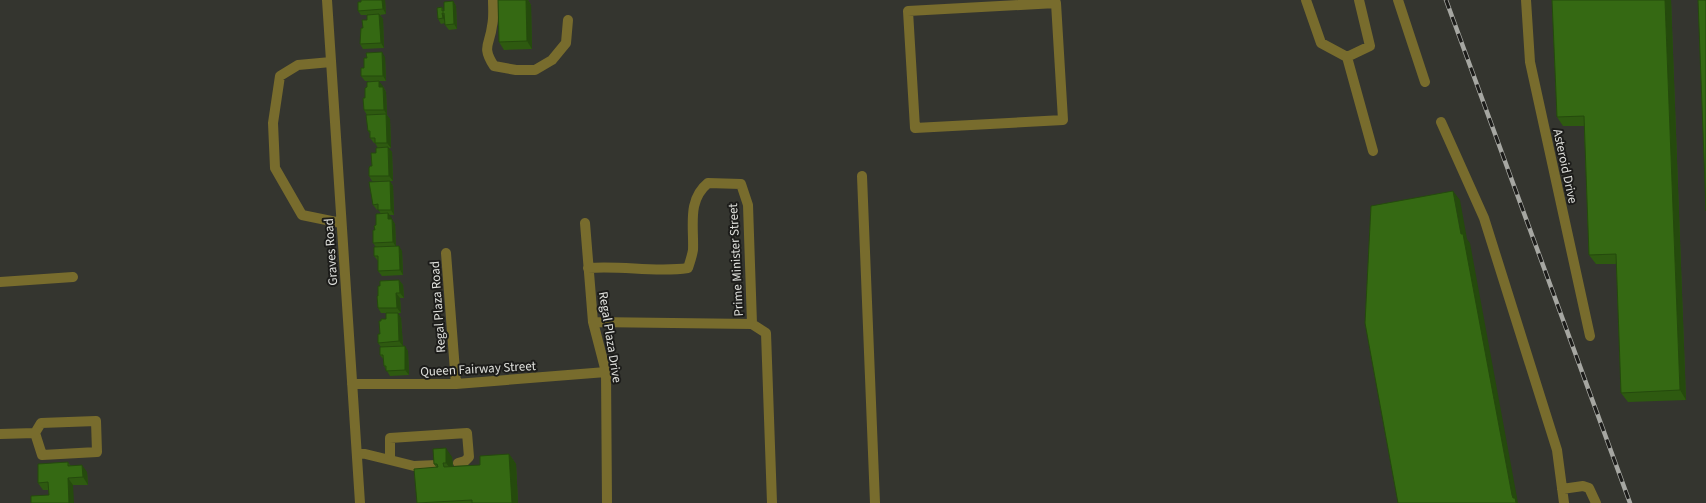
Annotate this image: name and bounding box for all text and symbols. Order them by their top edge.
street label: Asteroid Drive [1548,127,1582,205]
street label: Prime Minister Street [724,202,748,317]
street label: Graves Road [320,218,342,286]
street label: Regal Plaza Road [426,260,450,353]
street label: Regal Plaza Drive [594,290,626,384]
street label: Queen Fairway Street [420,357,537,381]

